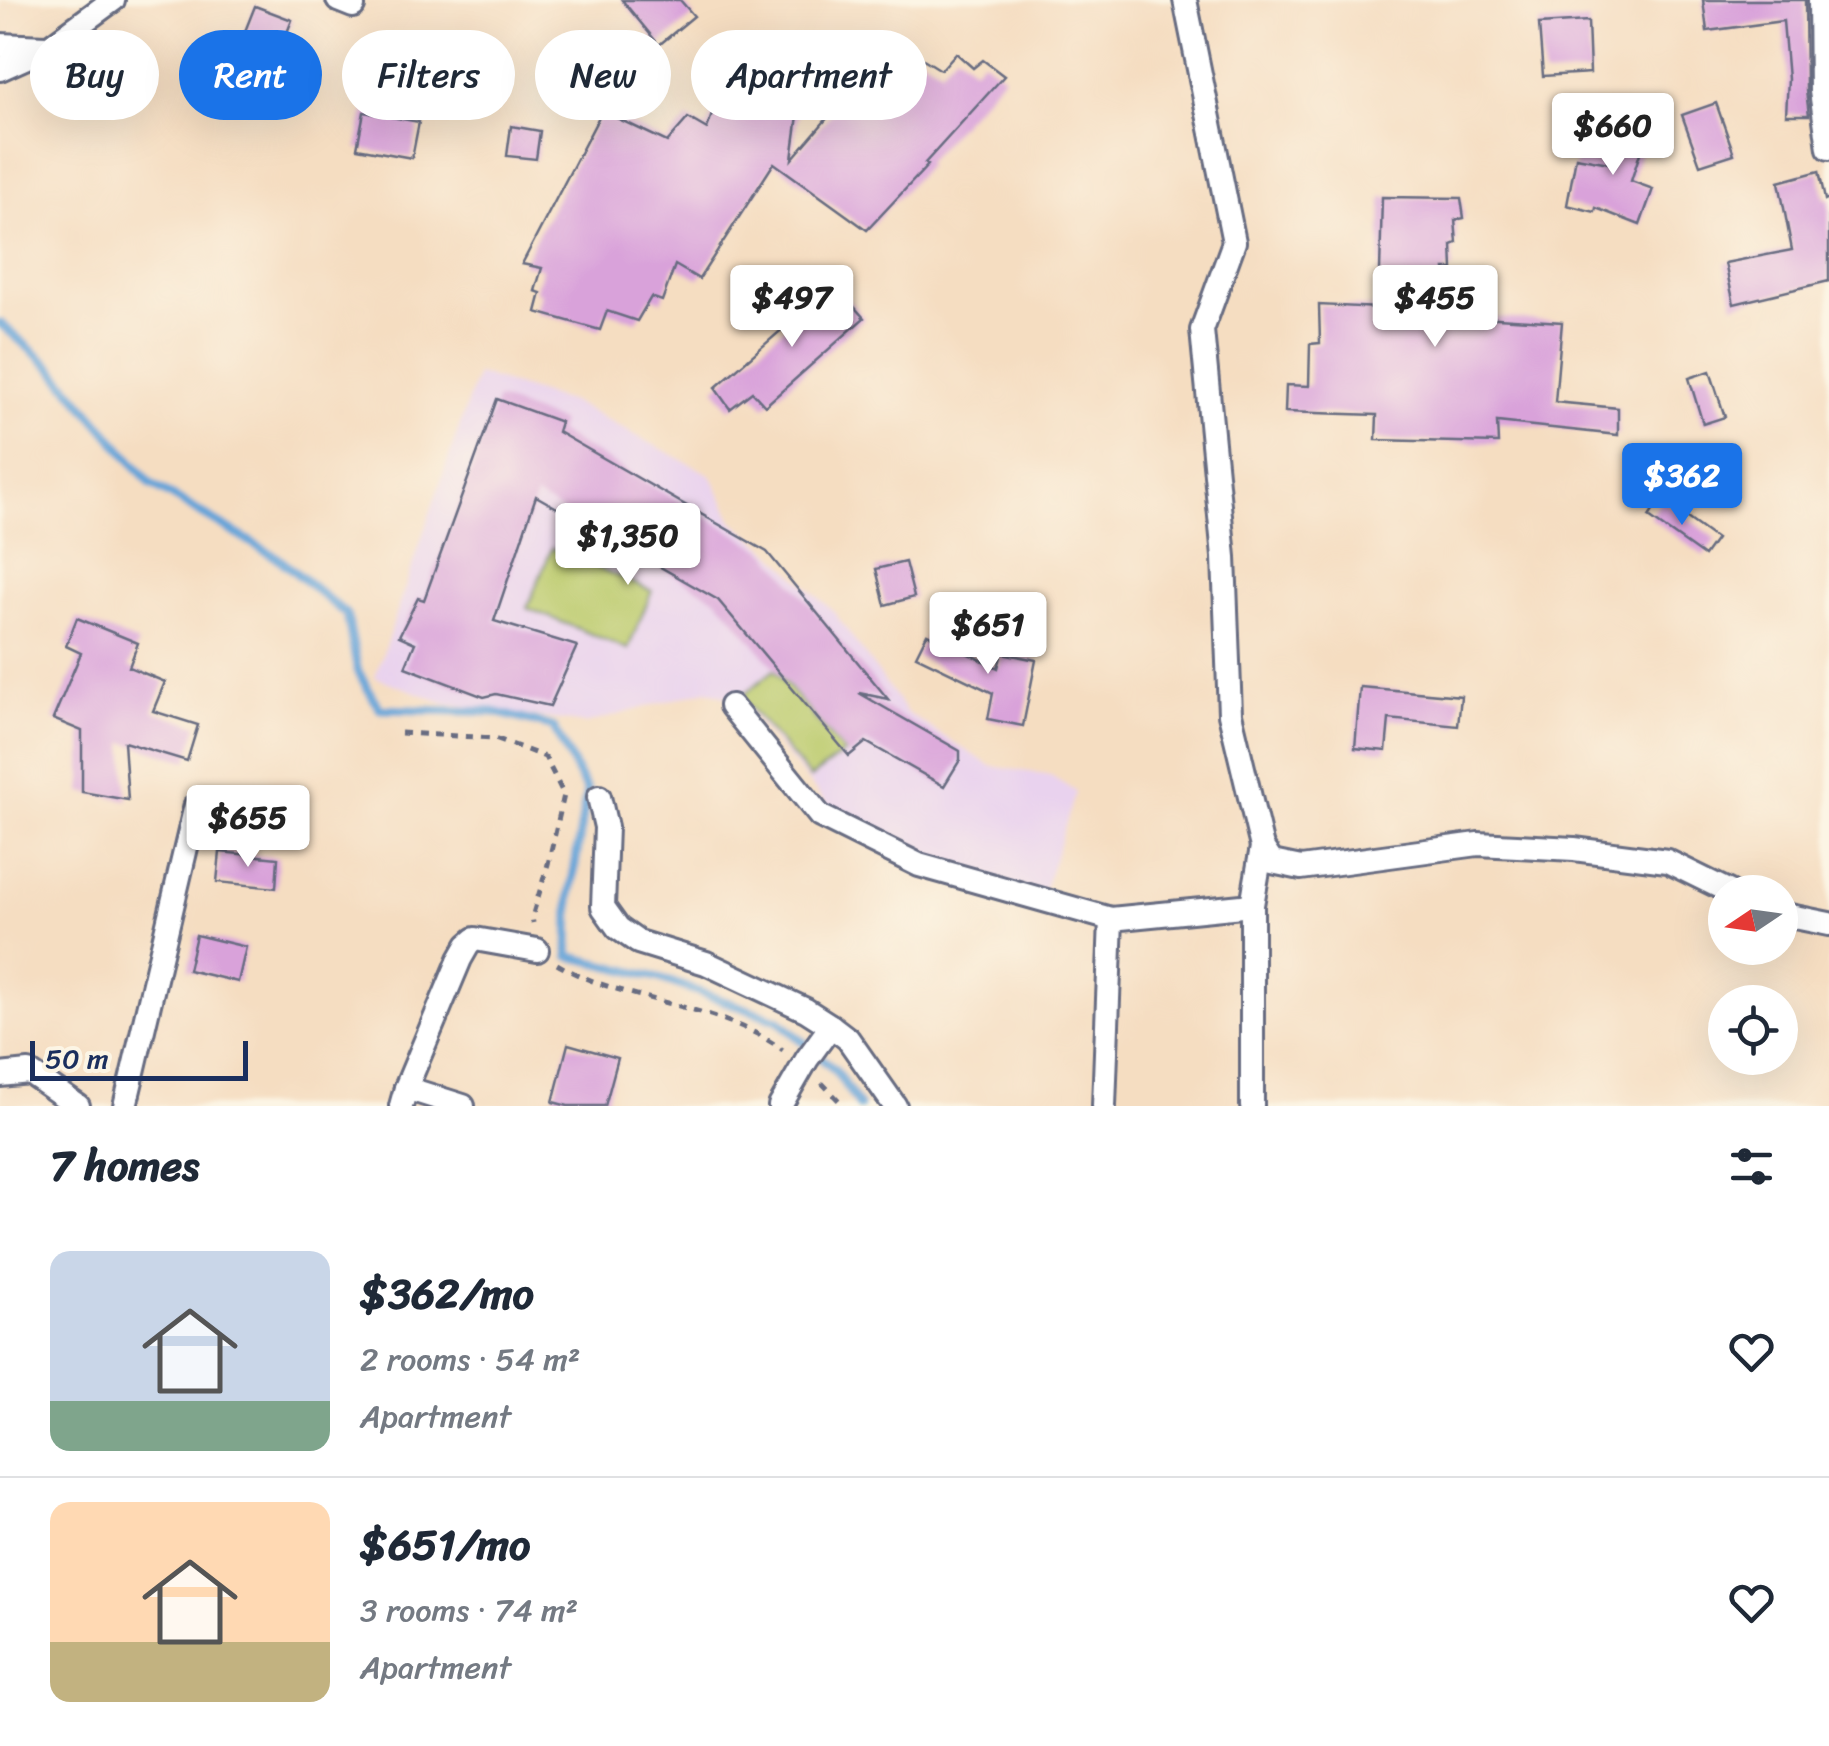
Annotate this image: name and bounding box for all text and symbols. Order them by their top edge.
chip: Buy [30,30,159,120]
chip: Rent [179,30,322,120]
chip: Filters [342,30,515,120]
chip: New [535,30,671,120]
chip: Apartment [691,30,927,120]
pin: $660 [1554,93,1672,178]
text: $660 [1574,97,1652,154]
pin: $497 [733,265,851,350]
pin: $455 [1376,265,1494,350]
text: $497 [752,269,832,326]
text: $455 [1395,269,1475,326]
pin: $362 [1623,443,1741,528]
text: $362 [1644,447,1720,504]
pin: $1,350 [547,503,709,588]
text: $1,350 [577,507,679,564]
pin: $651 [929,592,1047,677]
text: $651 [952,596,1025,653]
pin: $655 [189,785,307,870]
text: $655 [209,789,287,846]
north arrow [1708,875,1798,965]
map controls [1708,875,1798,1075]
button: locate [1708,985,1798,1075]
text: 50 m [45,1034,109,1083]
scale bar [30,1036,248,1080]
text: 7 homes [50,1129,199,1203]
icon: filters [1724,1139,1779,1194]
text: $362/mo [360,1257,534,1331]
icon: home [130,1291,250,1411]
icon: heart [1724,1324,1779,1379]
text: 2 rooms · 54 m² [360,1331,580,1388]
text: Apartment [360,1388,511,1445]
text: $651/mo [360,1508,530,1582]
icon: home [130,1542,250,1662]
icon: heart [1724,1575,1779,1630]
text: 3 rooms · 74 m² [360,1582,578,1639]
text: Apartment [360,1639,511,1696]

